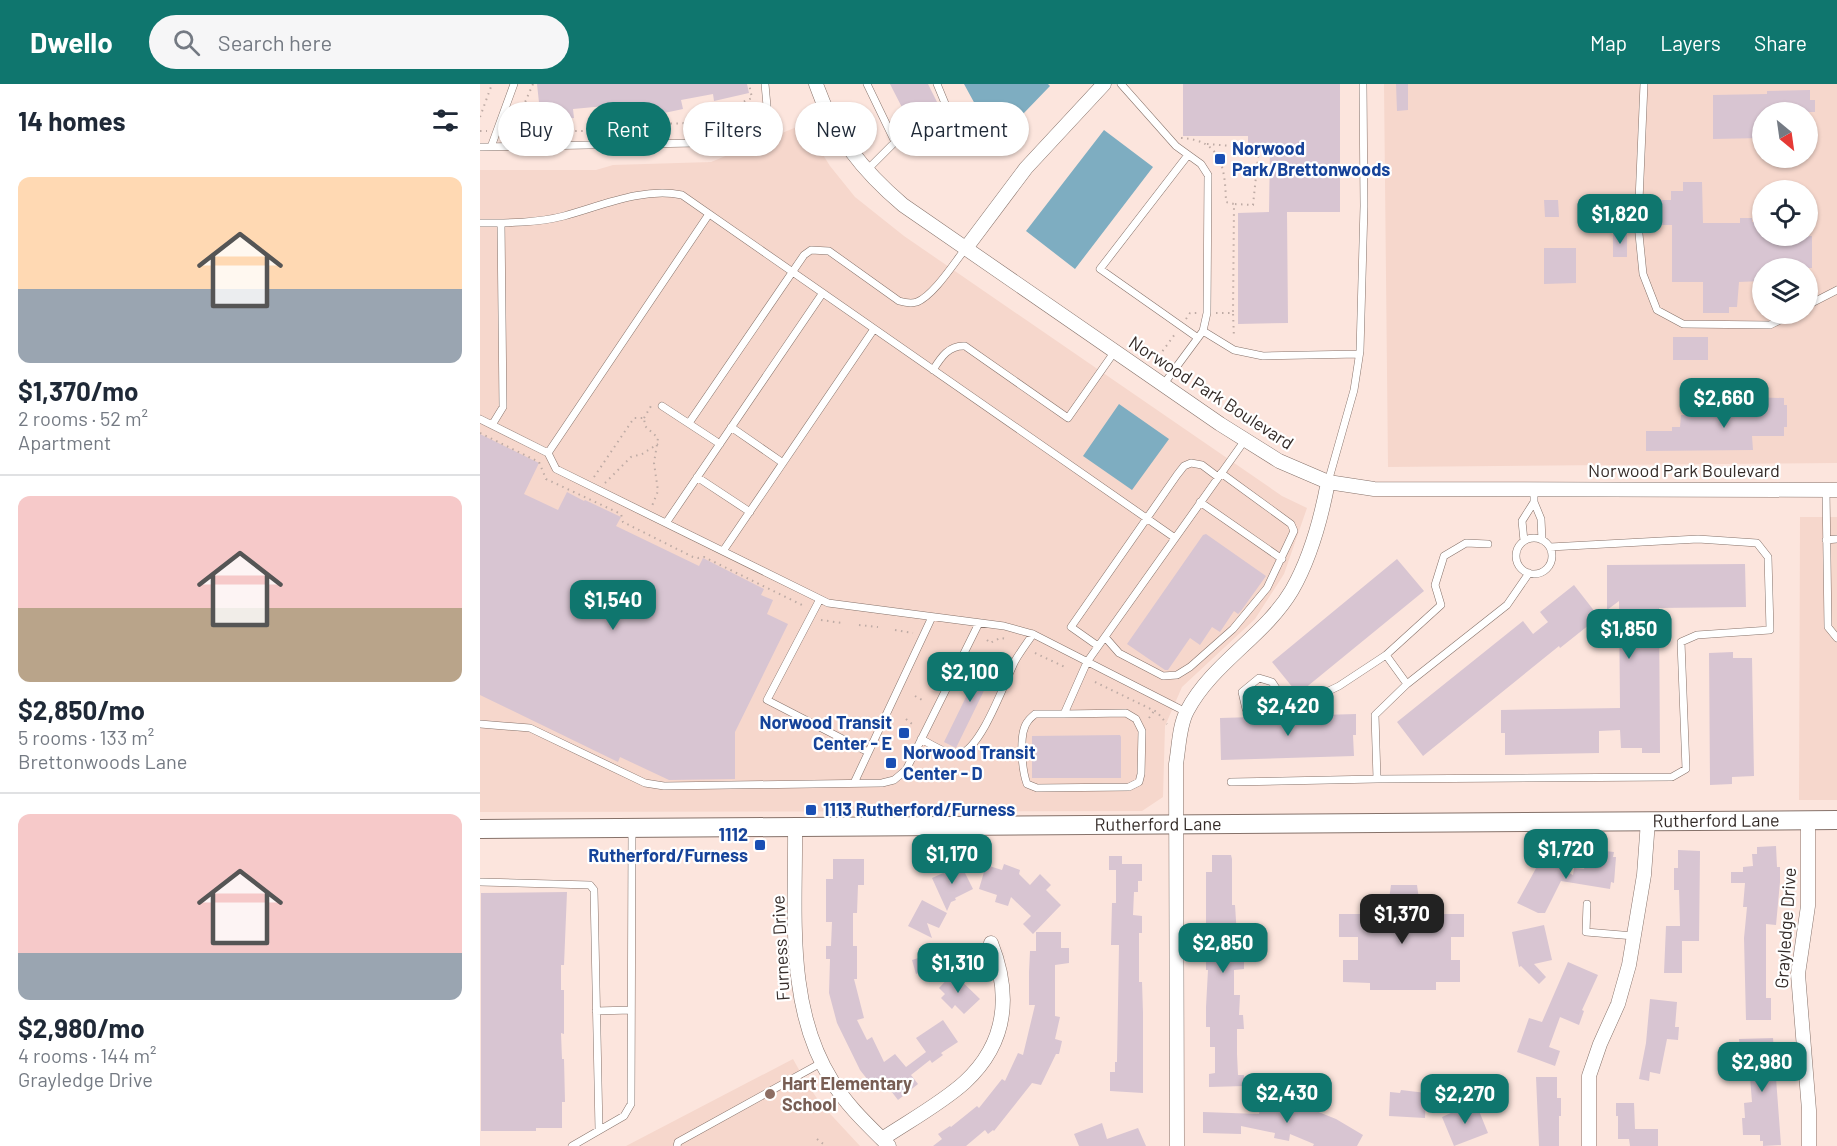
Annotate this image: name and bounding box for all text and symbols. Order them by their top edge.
search box [149,15,569,69]
text: Dwello [30,25,113,59]
icon: search [170,26,203,59]
text: Search here [218,29,332,55]
text: Map [1590,30,1627,55]
text: Layers [1660,30,1721,55]
text: Share [1754,30,1807,55]
chip: Buy [498,102,574,156]
chip: Rent [586,102,671,156]
chip: Filters [683,102,783,156]
chip: New [795,102,877,156]
chip: Apartment [889,102,1029,156]
north arrow [1752,102,1818,168]
map controls [1752,102,1818,324]
icon: filters [429,104,462,137]
text: 14 homes [18,105,125,136]
place label: Norwood Park/Brettonwoods [1232,137,1390,180]
marker: Norwood Park/Brettonwoods [1213,152,1227,166]
button: locate [1752,180,1818,246]
pin: $1,820 [1571,194,1669,245]
text: $1,820 [1591,201,1649,225]
icon: home [186,216,294,324]
button: layers [1752,258,1818,324]
street label: Norwood Park Boulevard [1125,331,1298,454]
text: $1,370/mo [18,375,138,406]
pin: $2,660 [1675,378,1773,429]
text: $2,660 [1694,385,1754,409]
text: 2 rooms · 52 m² [18,406,148,430]
text: Apartment [18,430,111,454]
street label: Norwood Park Boulevard [1588,459,1780,481]
icon: home [186,535,294,643]
pin: $1,540 [564,580,662,631]
text: $1,540 [584,587,642,611]
pin: $1,850 [1580,609,1678,660]
text: $1,850 [1601,616,1657,640]
pin: $2,100 [921,652,1019,703]
text: $2,100 [941,659,999,683]
pin: $2,420 [1239,686,1337,737]
text: $2,420 [1257,693,1319,717]
text: $2,850/mo [18,694,145,725]
place label: Norwood Transit Center - E [759,711,892,754]
text: 5 rooms · 133 m² [18,725,154,749]
marker: Norwood Transit Center - E [897,726,911,740]
place label: Norwood Transit Center - D [903,741,1036,784]
text: Brettonwoods Lane [18,749,187,773]
marker: Norwood Transit Center - D [884,756,898,770]
place label: 1113 Rutherford/Furness [823,798,1015,820]
marker: 1113 Rutherford/Furness [804,803,818,817]
street label: Rutherford Lane [1652,808,1780,831]
street label: Rutherford Lane [1094,812,1222,835]
place label: 1112 Rutherford/Furness [588,823,748,866]
pin: $1,720 [1517,829,1615,880]
pin: $1,170 [903,834,1001,885]
text: $1,720 [1538,836,1594,860]
marker: 1112 Rutherford/Furness [753,838,767,852]
text: $1,170 [926,841,978,865]
icon: home [186,853,294,961]
street label: Grayledge Drive [1770,867,1800,989]
pin: $1,370 [1353,894,1451,945]
street label: Furness Drive [766,895,794,1002]
text: $1,370 [1374,901,1430,925]
pin: $2,850 [1174,923,1272,974]
text: $2,850 [1193,930,1253,954]
pin: $1,310 [909,943,1007,994]
text: $1,310 [931,950,985,974]
text: $2,980/mo [18,1012,145,1043]
pin: $2,980 [1713,1042,1811,1093]
text: 4 rooms · 144 m² [18,1043,156,1067]
text: $2,980 [1732,1049,1792,1073]
text: Grayledge Drive [18,1067,153,1091]
place label: Hart Elementary School [782,1072,912,1115]
pin: $2,430 [1238,1073,1336,1124]
pin: $2,270 [1416,1074,1514,1125]
text: $2,430 [1256,1080,1318,1104]
text: $2,270 [1435,1081,1495,1105]
marker: Hart Elementary School [763,1087,777,1101]

